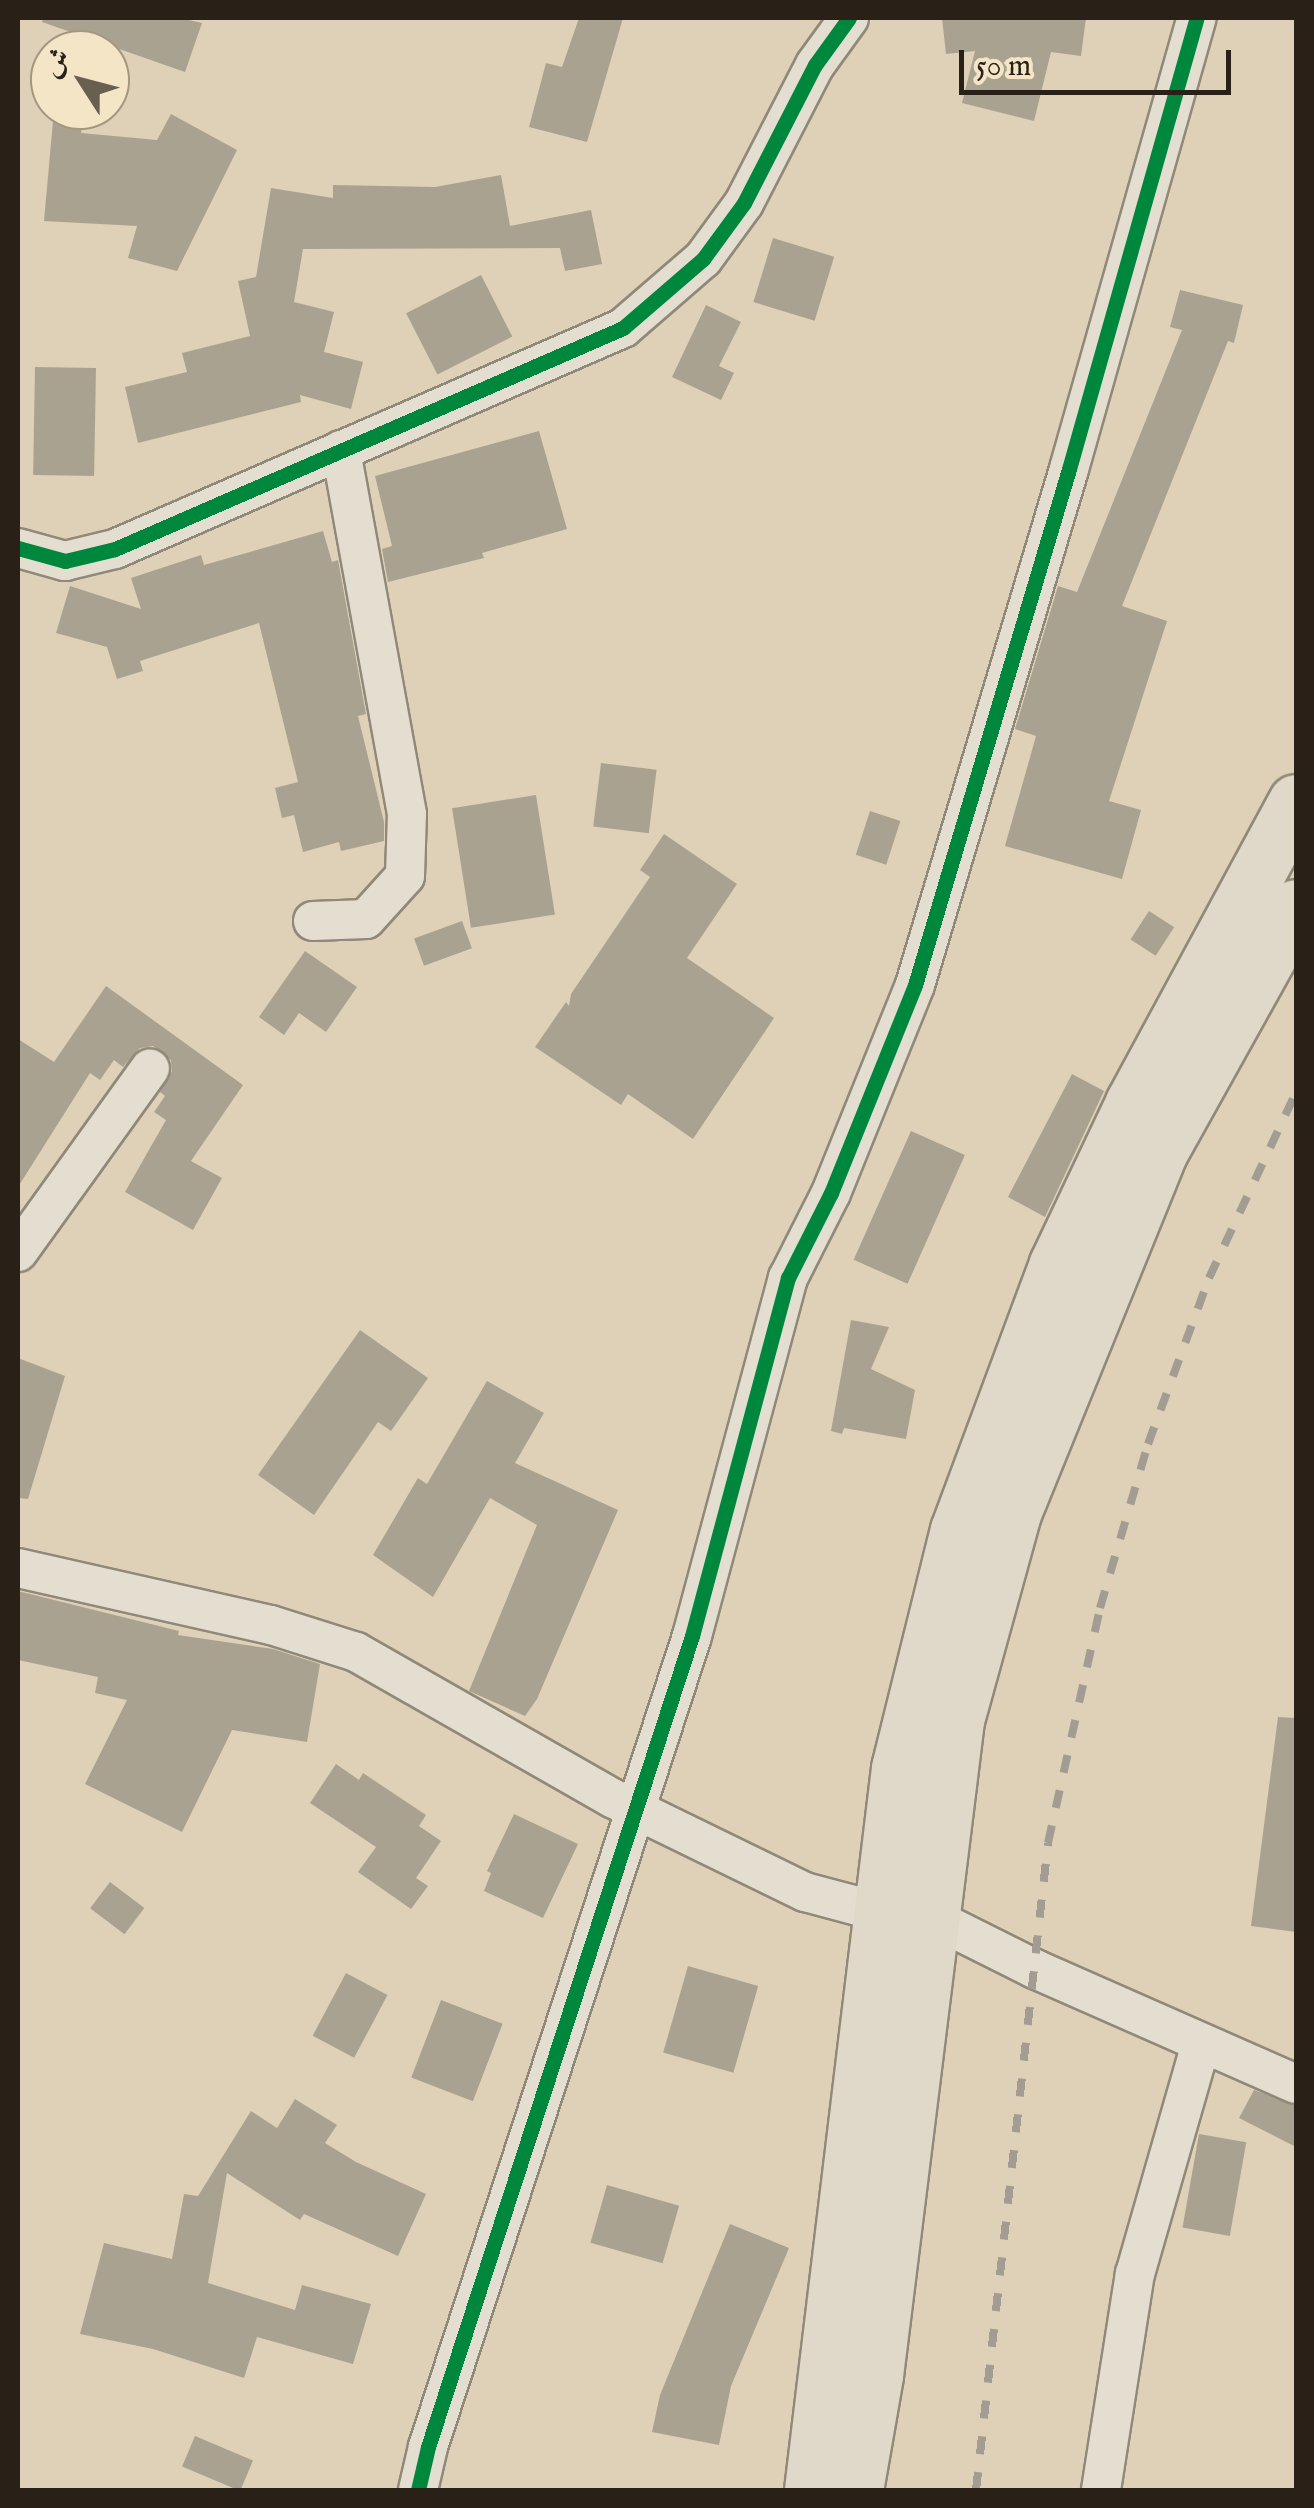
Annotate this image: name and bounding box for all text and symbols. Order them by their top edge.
north arrow [30,30,130,130]
scale bar [964,30,1236,92]
text: ش [35,42,79,85]
text: 50 m [976,48,1031,86]

